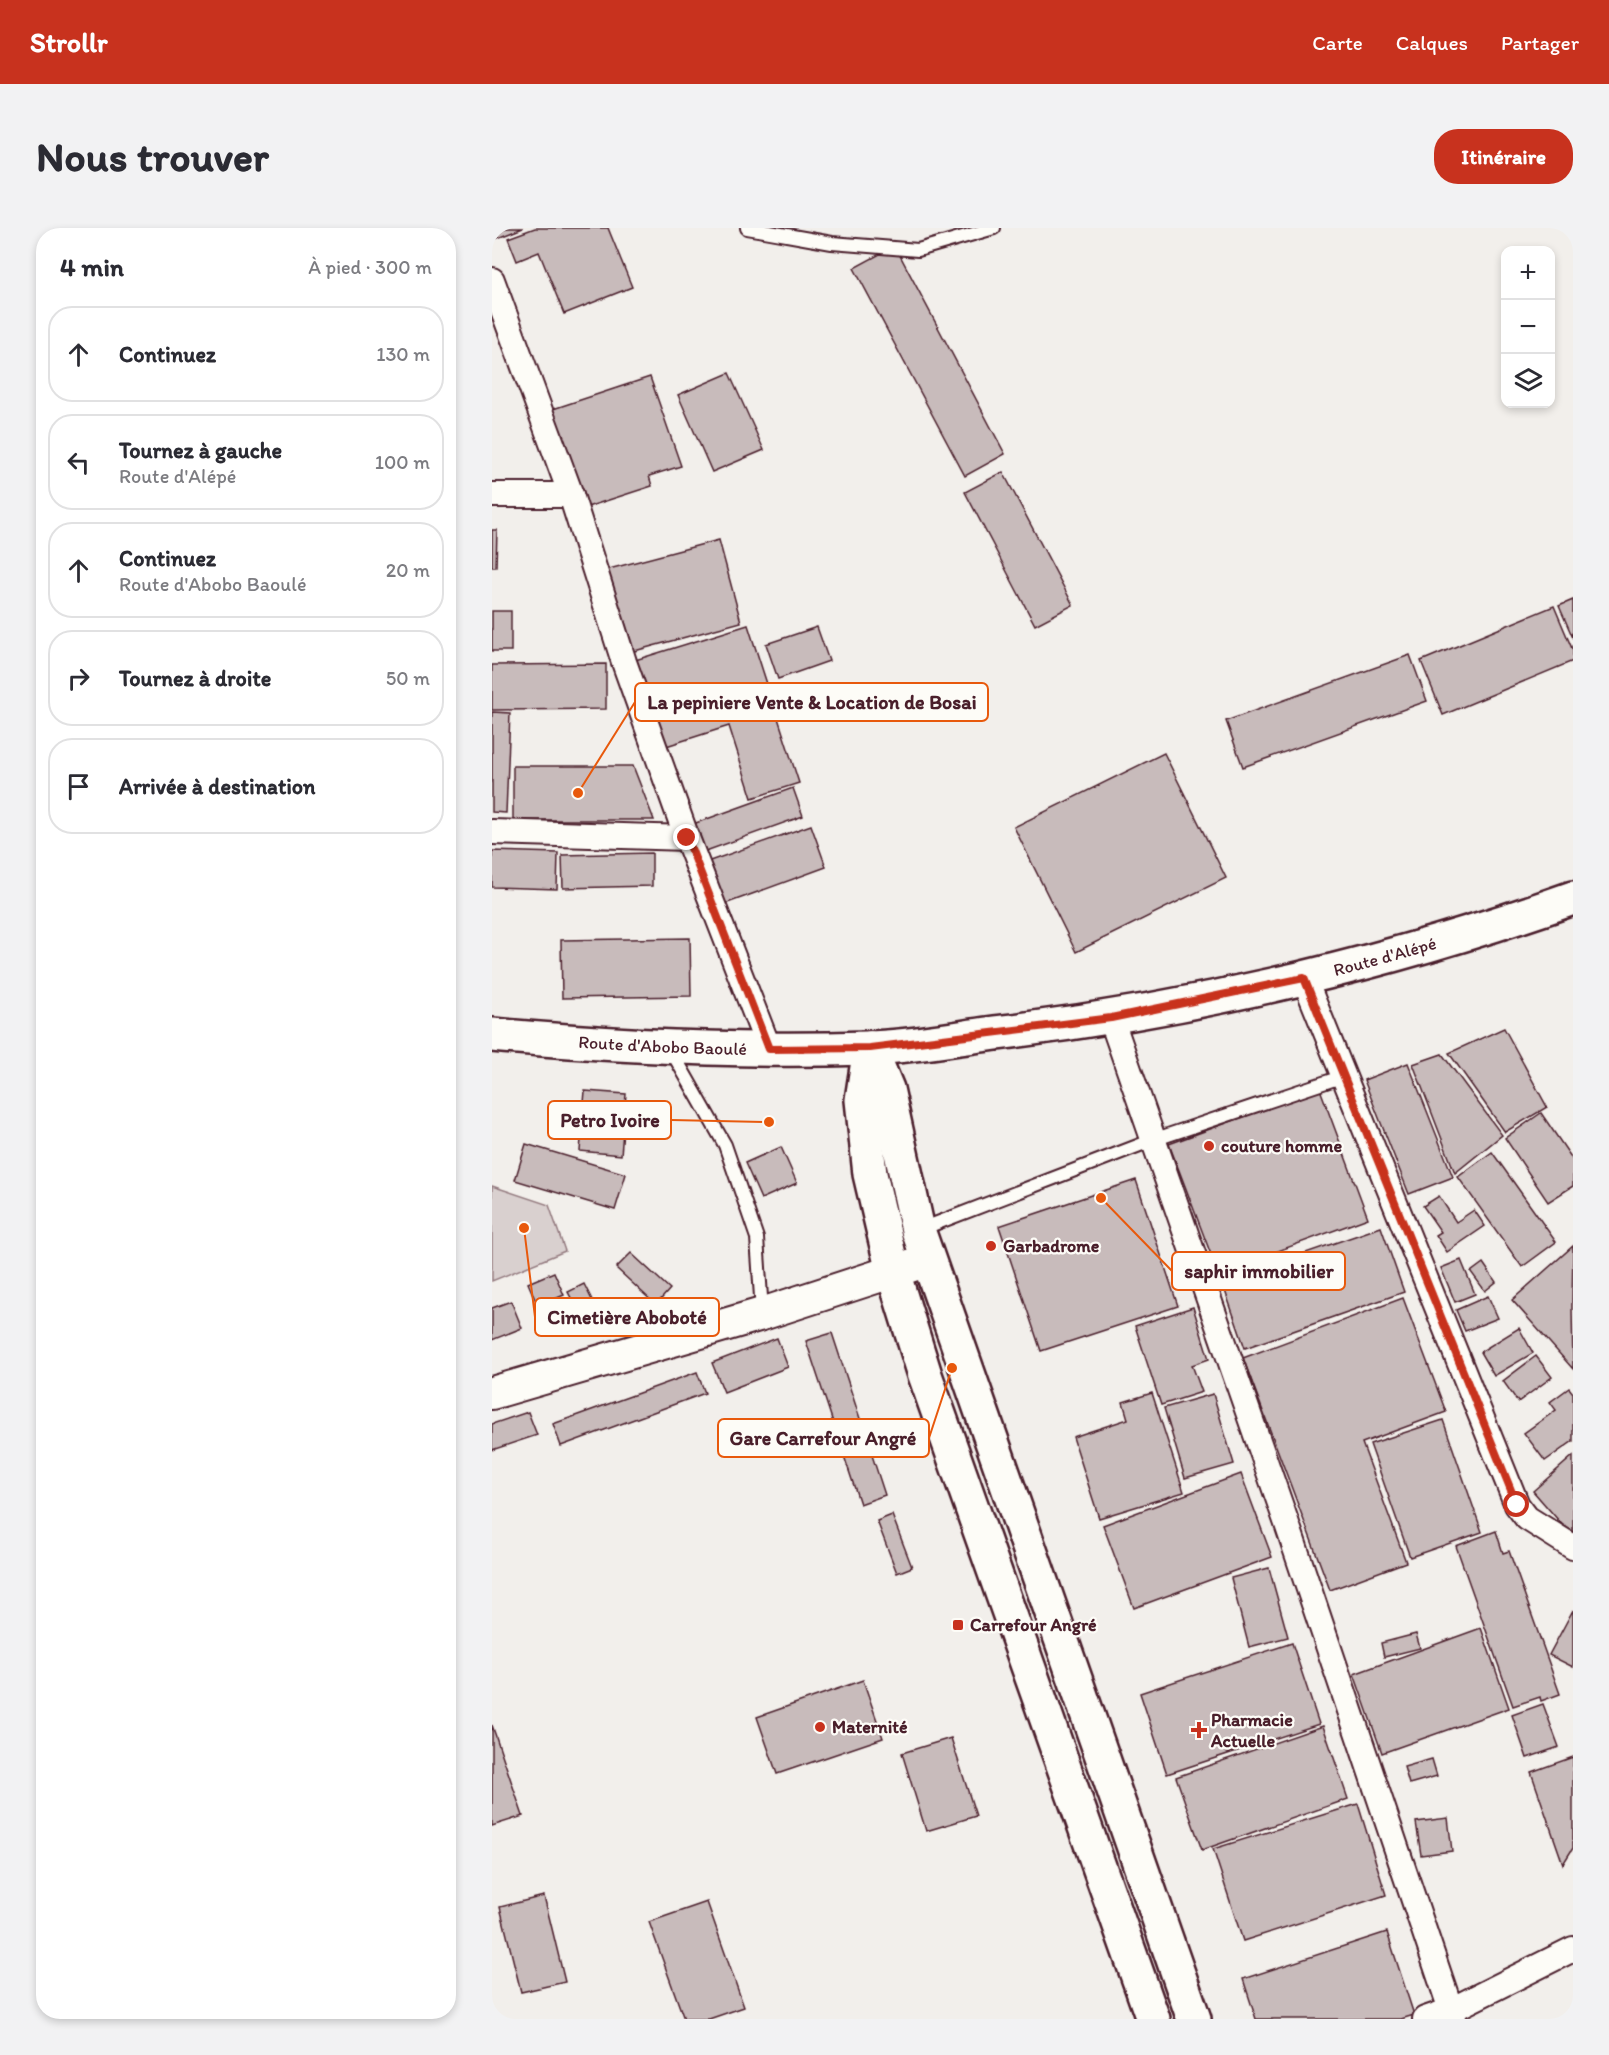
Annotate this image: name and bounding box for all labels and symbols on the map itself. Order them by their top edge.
callout: La pepiniere Vente & Location de Bosai [635,683,988,721]
text: La pepiniere Vente & Location de Bosai [647,690,977,715]
route end [673,824,699,850]
street label: Route d'Alépé [1331,932,1439,981]
street label: Route d'Abobo Baoulé [578,1031,747,1060]
callout: Petro Ivoire [548,1101,671,1139]
text: Petro Ivoire [560,1108,660,1132]
place label: couture homme [1221,1135,1342,1157]
marker: couture homme [1202,1139,1216,1153]
place label: Garbadrome [1003,1235,1100,1257]
marker: Garbadrome [984,1239,998,1253]
callout: saphir immobilier [1172,1252,1345,1290]
text: saphir immobilier [1184,1259,1335,1284]
callout: Cimetière Aboboté [535,1298,719,1336]
text: Cimetière Aboboté [547,1305,707,1329]
callout: Gare Carrefour Angré [718,1419,929,1457]
text: Gare Carrefour Angré [730,1426,917,1451]
route start [1503,1491,1529,1517]
place label: Carrefour Angré [970,1614,1097,1636]
marker: Carrefour Angré [951,1618,965,1632]
place label: Pharmacie Actuelle [1210,1709,1293,1752]
place label: Maternité [832,1716,908,1738]
marker: Maternité [813,1720,827,1734]
marker: Pharmacie Actuelle [1192,1723,1206,1737]

